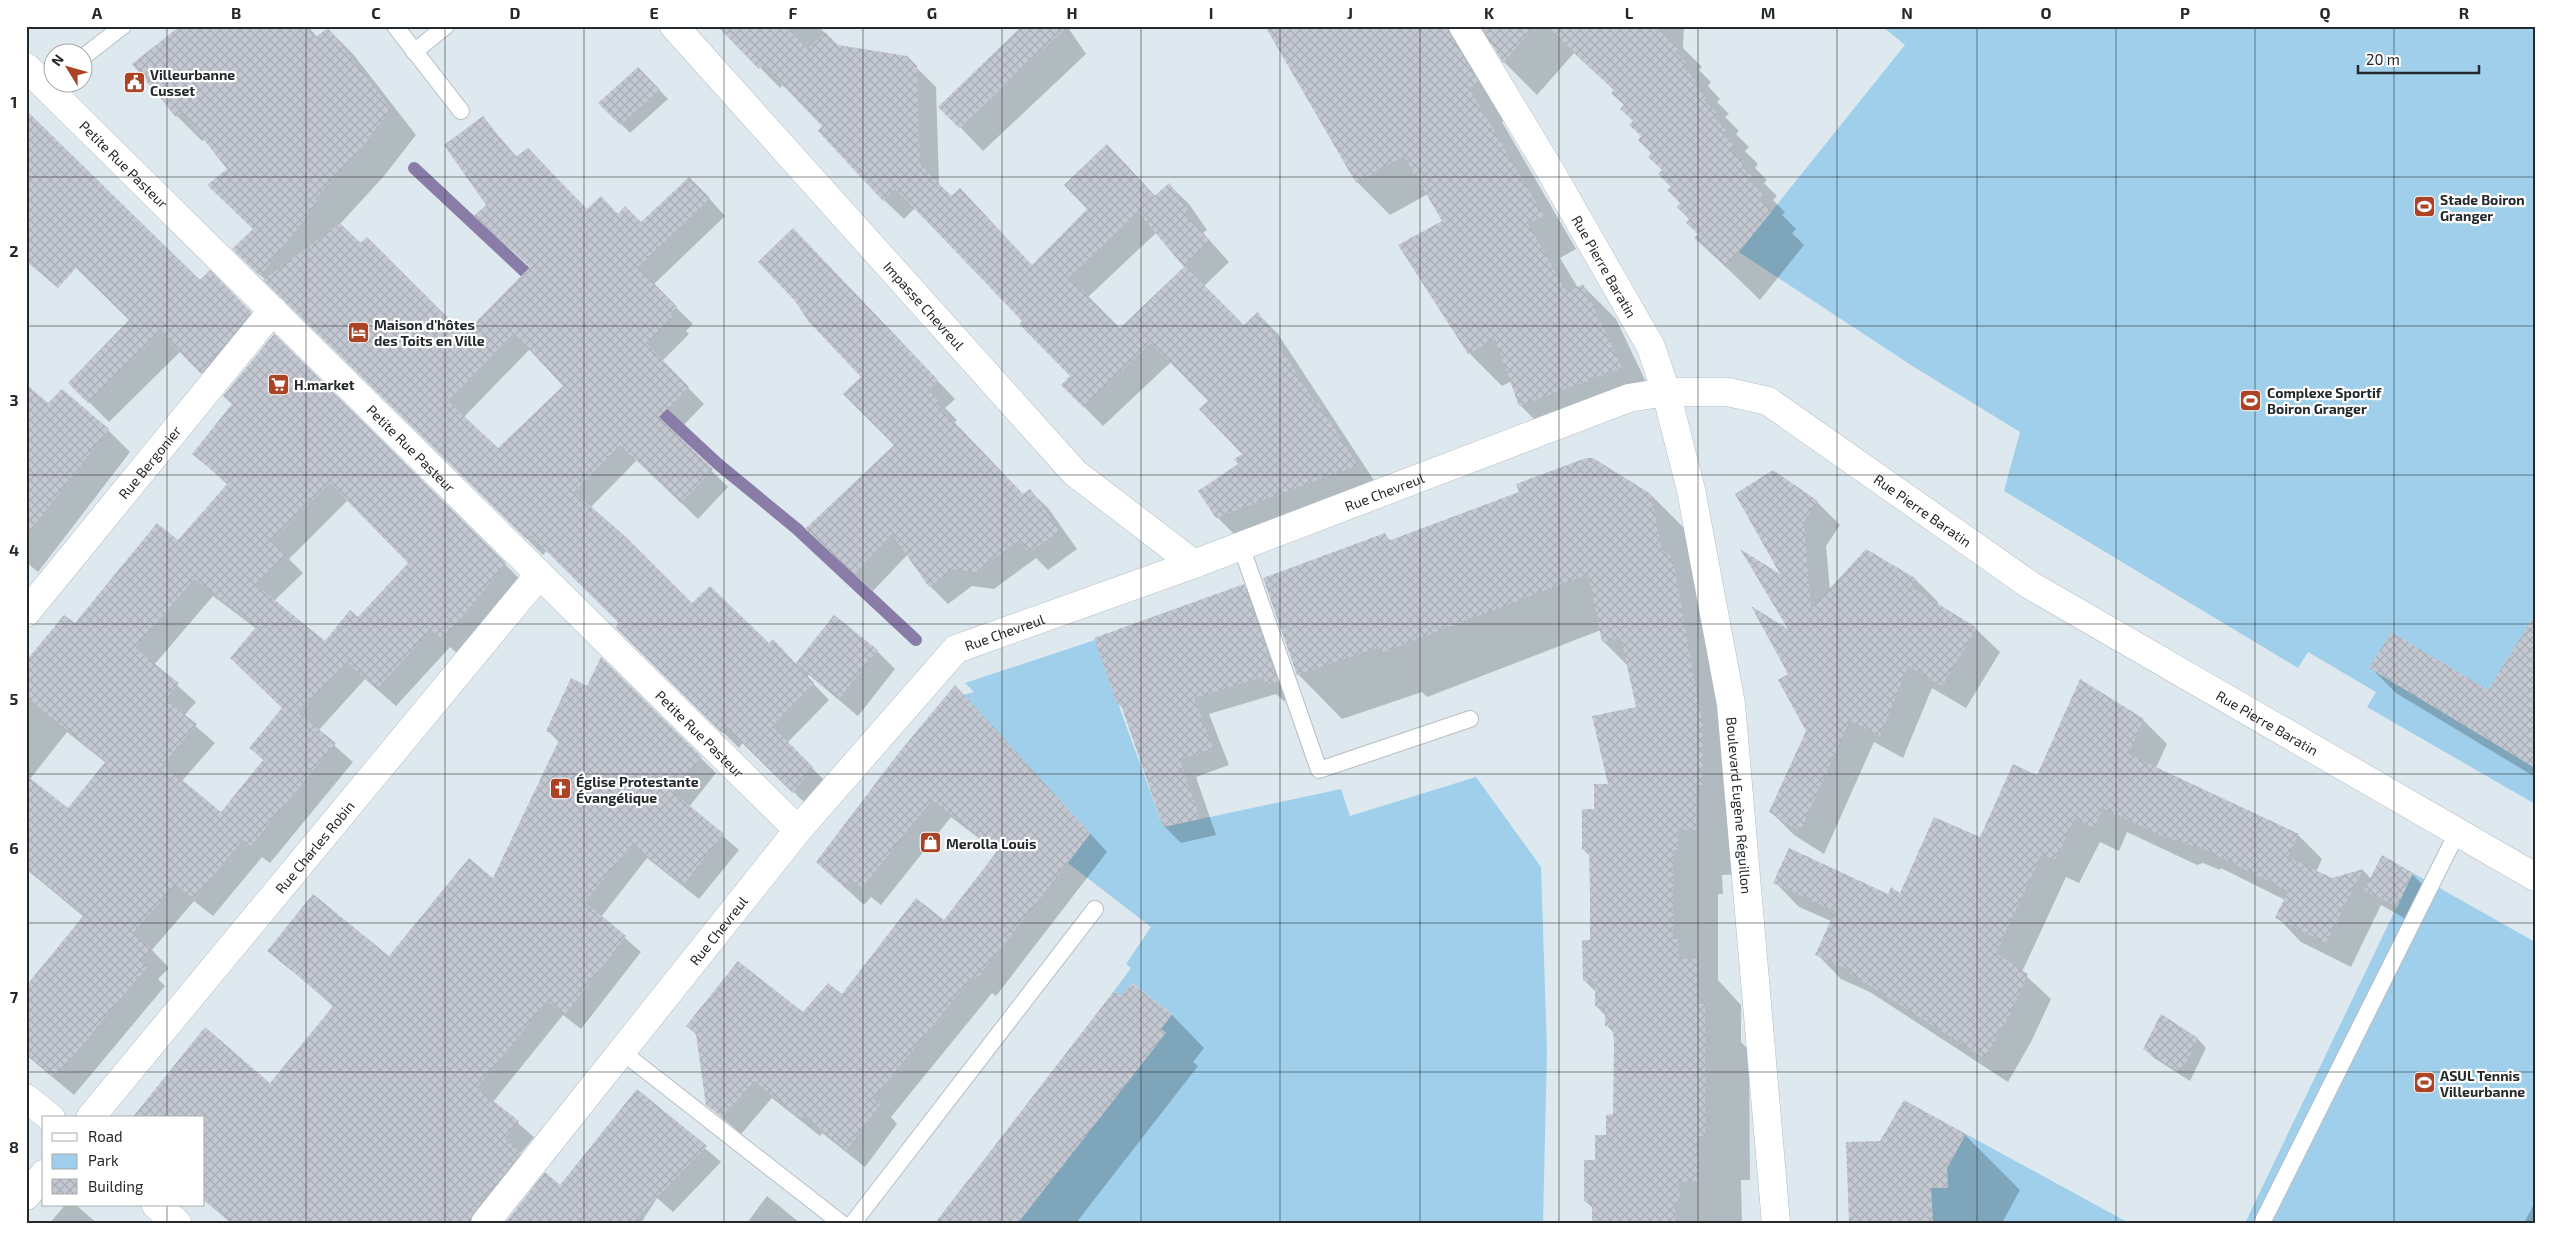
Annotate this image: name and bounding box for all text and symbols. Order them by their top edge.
text: A [92,3,103,22]
text: B [231,3,241,22]
text: C [371,3,381,22]
text: D [510,3,521,22]
text: E [649,3,659,22]
text: F [789,3,798,22]
text: G [927,3,937,22]
text: H [1066,3,1078,22]
text: I [1209,3,1213,22]
text: J [1347,3,1353,22]
text: K [1484,3,1495,22]
text: L [1625,3,1634,22]
text: M [1761,3,1775,22]
text: N [1901,3,1913,22]
text: O [2040,3,2052,22]
text: P [2180,3,2190,22]
text: Q [2319,3,2331,23]
text: R [2459,3,2469,22]
north arrow [42,42,92,92]
scale bar [2358,42,2480,74]
text: 20 m [2366,50,2400,68]
text: N [47,51,67,69]
place label: Villeurbanne Cusset [150,66,235,99]
public building icon: Villeurbanne Cusset [122,70,146,94]
text: 1 [11,92,17,111]
street label: Petite Rue Pasteur [76,117,172,212]
place label: Stade Boiron Granger [2440,191,2525,224]
sports icon: Stade Boiron Granger [2412,195,2436,219]
street label: Rue Pierre Baratin [1569,212,1641,320]
text: 2 [9,241,19,260]
street label: Impasse Chevreul [880,257,969,353]
place label: Maison d'hôtes des Toits en Ville [374,316,485,349]
hotel icon: Maison d'hôtes des Toits en Ville [346,320,370,344]
supermarket icon: H.market [266,372,290,396]
place label: H.market [294,376,355,393]
place label: Complexe Sportif Boiron Granger [2267,384,2382,417]
sports icon: Complexe Sportif Boiron Granger [2239,388,2263,412]
text: 3 [9,390,19,409]
street label: Petite Rue Pasteur [364,401,459,496]
street label: Rue Bergonier [114,421,184,502]
street label: Rue Chevreul [1342,468,1427,514]
street label: Rue Pierre Baratin [1871,470,1975,550]
text: 4 [9,540,19,559]
street label: Rue Chevreul [962,609,1047,654]
street label: Petite Rue Pasteur [653,686,748,781]
street label: Rue Pierre Baratin [2214,686,2322,758]
text: 5 [10,689,19,708]
street label: Boulevard Eugène Réguillon [1724,716,1756,895]
place label: Église Protestante Évangélique [576,773,699,806]
church icon: Église Protestante Évangélique [548,777,572,801]
street label: Rue Charles Robin [271,797,357,896]
shop icon: Merolla Louis [918,831,942,855]
place label: Merolla Louis [946,835,1036,852]
text: 6 [9,838,19,857]
street label: Rue Chevreul [685,892,751,968]
text: 7 [10,987,19,1006]
place label: ASUL Tennis Villeurbanne [2440,1067,2525,1100]
sports icon: ASUL Tennis Villeurbanne [2412,1071,2436,1095]
legend [42,1116,205,1206]
text: Road [88,1127,123,1145]
text: 8 [9,1137,19,1156]
text: Park [88,1151,119,1169]
text: Building [88,1177,144,1195]

